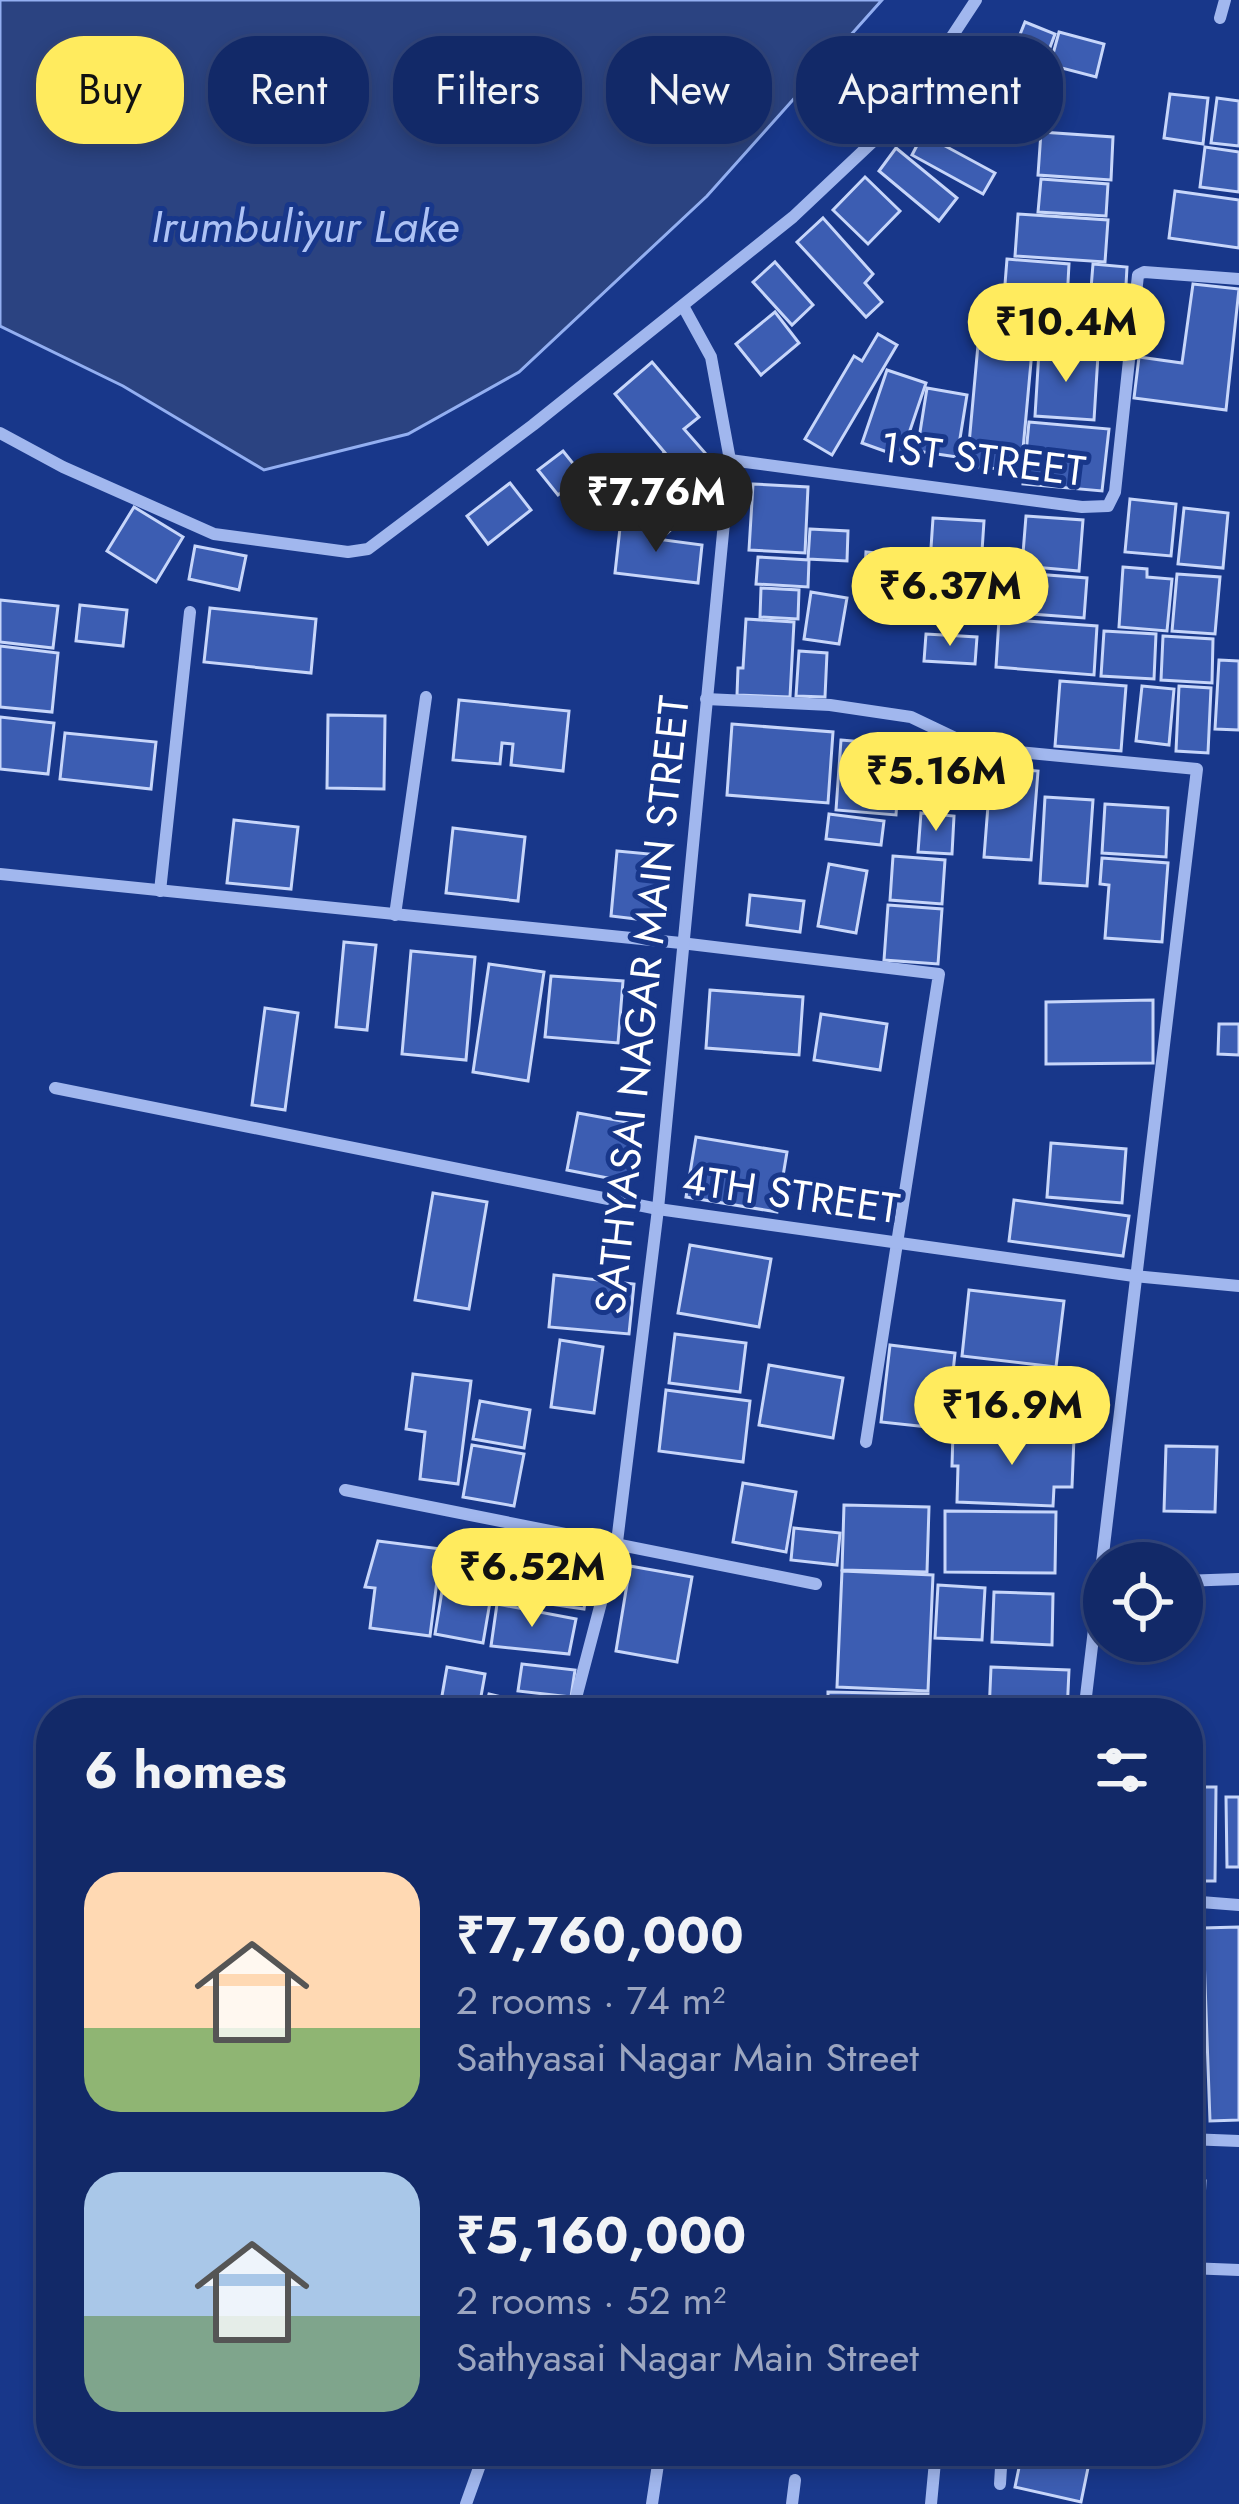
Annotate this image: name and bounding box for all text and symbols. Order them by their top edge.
chip: Buy [36,36,184,144]
chip: Rent [208,36,369,144]
chip: Filters [393,36,582,144]
chip: New [606,36,772,144]
chip: Apartment [796,36,1063,144]
water label: Irumbuliyur Lake [151,194,460,259]
pin: ₹10.4M [968,283,1164,385]
text: ₹10.4M [995,293,1137,350]
street label: 1ST STREET [877,416,1089,502]
pin: ₹7.76M [558,453,754,555]
text: ₹7.76M [587,463,725,520]
pin: ₹6.37M [852,547,1048,649]
text: ₹6.37M [879,557,1021,614]
street label: SATHYASAI NAGAR MAIN STREET [579,692,705,1317]
pin: ₹5.16M [838,732,1034,834]
text: ₹5.16M [866,742,1006,799]
street label: 4TH STREET [679,1149,904,1239]
pin: ₹16.9M [914,1366,1110,1468]
text: ₹16.9M [941,1376,1083,1433]
pin: ₹6.52M [434,1528,630,1630]
text: ₹6.52M [459,1538,605,1595]
map controls [1083,1542,1203,1662]
button: locate [1083,1542,1203,1662]
text: 6 homes [84,1733,287,1807]
icon: filters [1089,1737,1155,1803]
text: ₹7,760,000 [456,1898,744,1972]
icon: home [180,1920,324,2064]
text: 2 rooms · 74 m² [456,1972,725,2029]
text: Sathyasai Nagar Main Street [456,2029,919,2086]
text: ₹5,160,000 [456,2198,746,2272]
icon: home [180,2220,324,2364]
text: 2 rooms · 52 m² [456,2272,726,2329]
text: Sathyasai Nagar Main Street [456,2329,919,2386]

